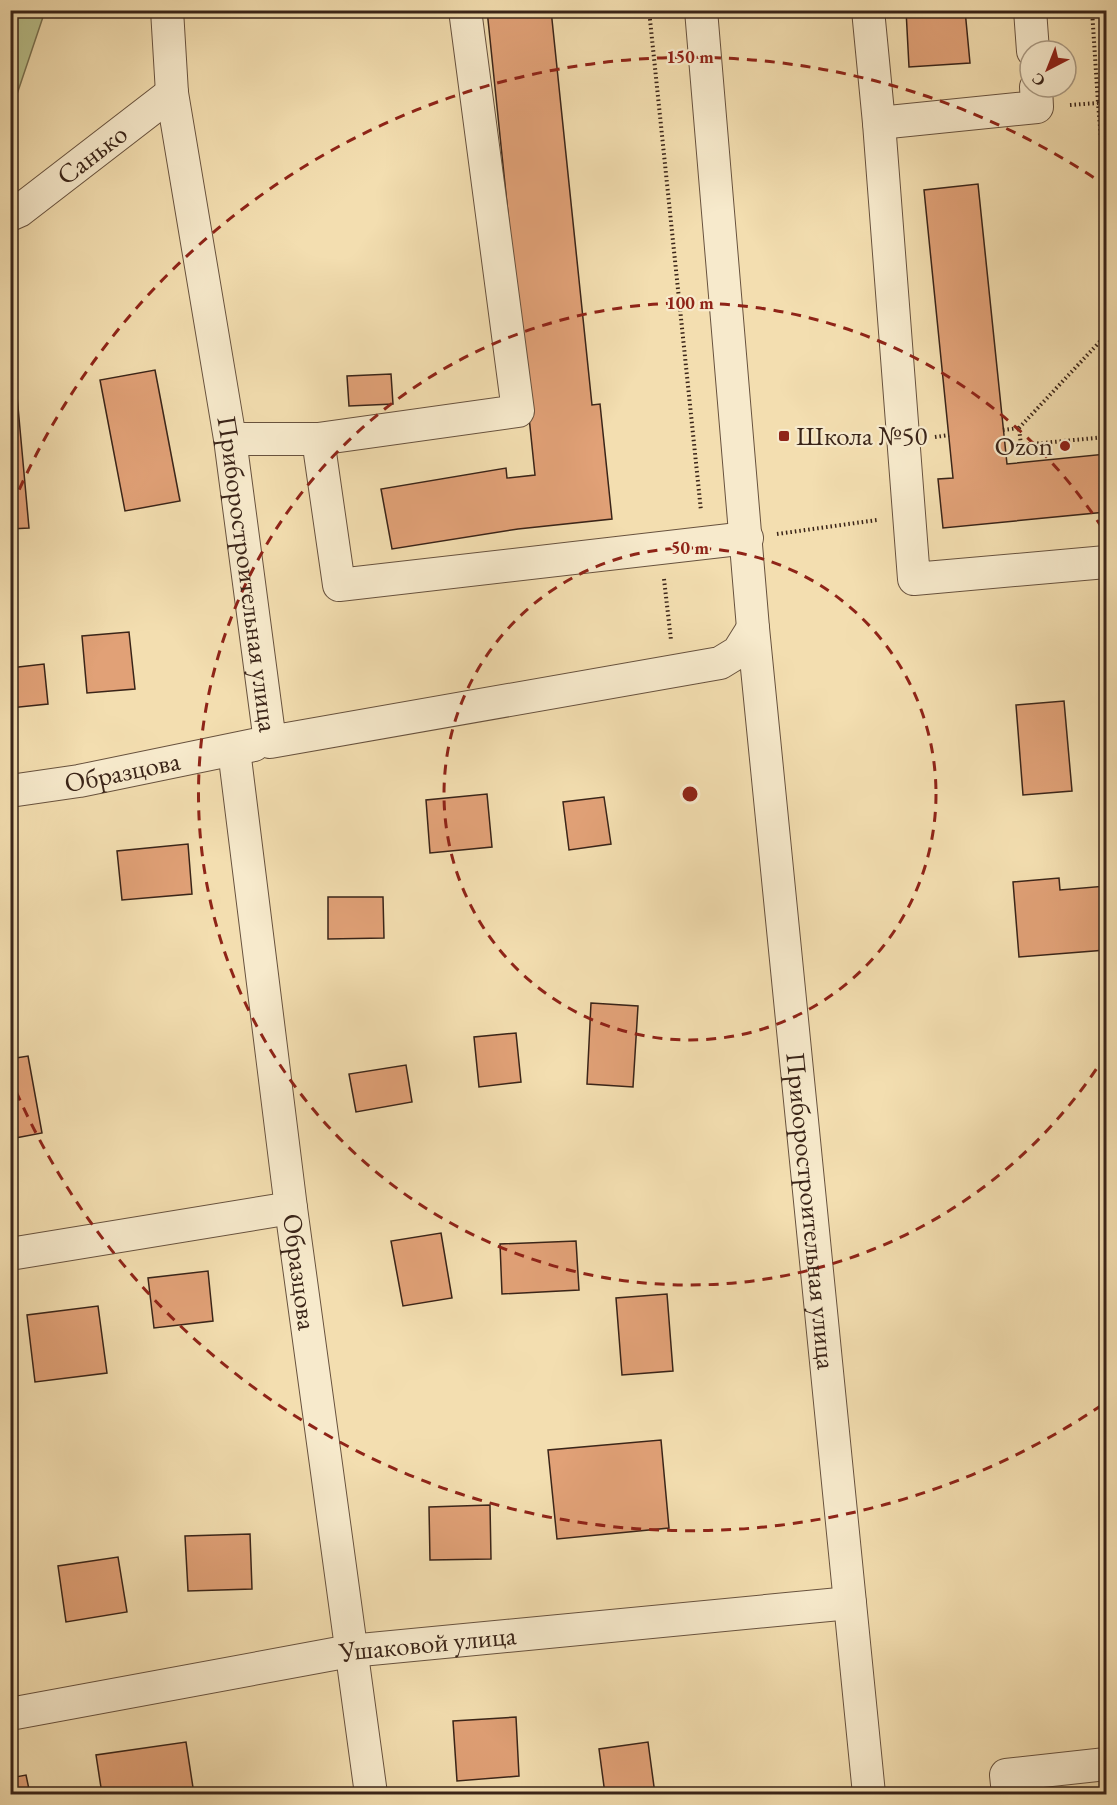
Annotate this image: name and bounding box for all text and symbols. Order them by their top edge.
north arrow [1018,39,1078,99]
text: 150 m [666,45,714,68]
text: С [1027,68,1050,91]
street label: Санько [49,116,134,193]
text: 100 m [666,291,714,314]
street label: Приборостроительная улица [209,413,287,734]
place label: Школа №50 [796,418,928,453]
place label: Ozon [995,428,1053,463]
marker: Школа №50 [777,429,791,443]
marker: Ozon [1058,439,1072,453]
text: 50 m [671,536,709,559]
street label: Образцова [62,743,183,800]
centre of rings [680,784,700,804]
street label: Приборостроительная улица [778,1051,845,1371]
street label: Образцова [275,1211,326,1332]
street label: Ушаковой улица [335,1617,518,1670]

